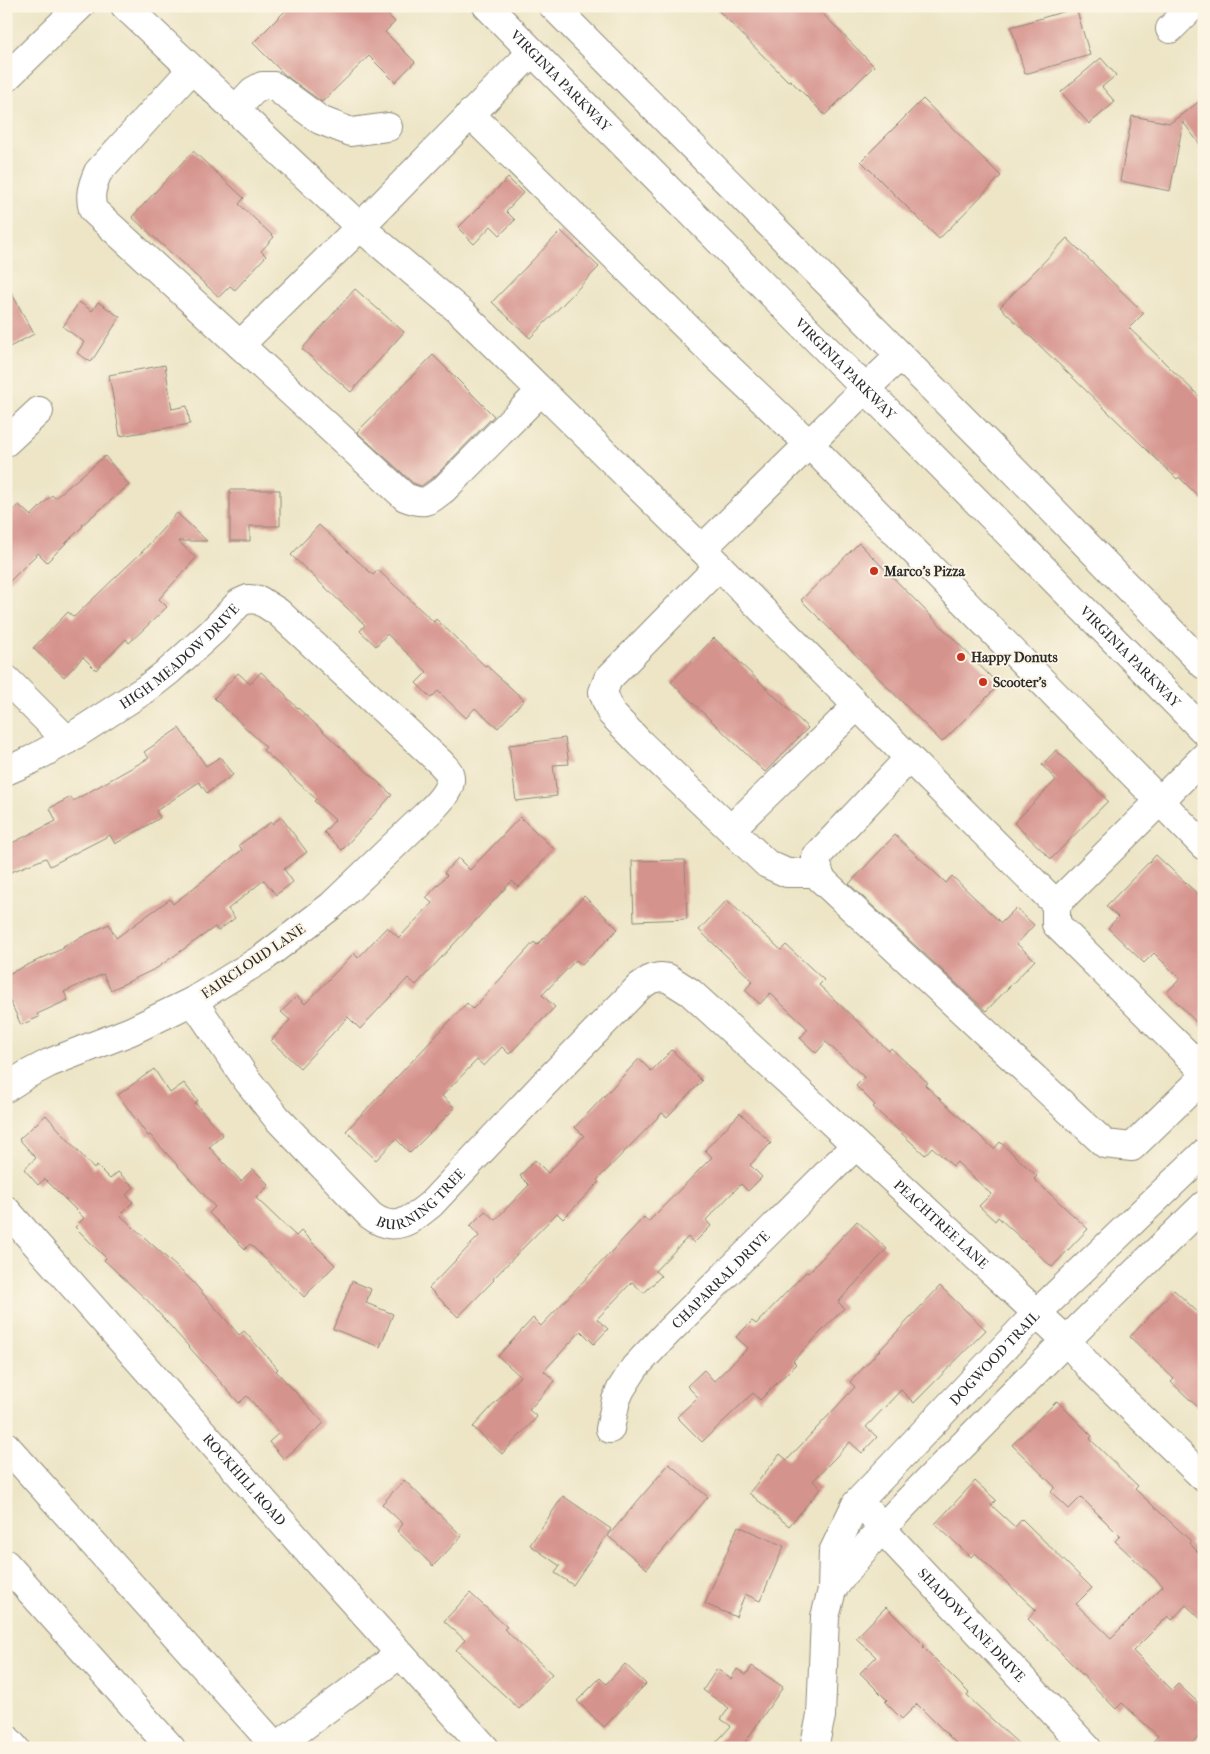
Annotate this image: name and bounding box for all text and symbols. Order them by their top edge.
street label: VIRGINIA PARKWAY [506,26,615,136]
street label: VIRGINIA PARKWAY [791,314,899,424]
place label: Marco's Pizza [883,563,965,580]
marker: Marco's Pizza [868,565,880,577]
street label: HIGH MEADOW DRIVE [116,600,243,713]
street label: VIRGINIA PARKWAY [1075,602,1184,712]
place label: Happy Donuts [971,649,1058,666]
marker: Happy Donuts [955,651,967,663]
place label: Scooter's [993,674,1047,691]
marker: Scooter's [977,676,989,688]
street label: FAIRCLOUD LANE [198,920,309,1003]
street label: BURNING TREE [373,1165,469,1234]
street label: PEACHTREE LANE [890,1176,992,1273]
street label: CHAPARRAL DRIVE [668,1227,774,1332]
street label: DOGWOOD TRAIL [946,1307,1044,1409]
street label: ROCKHILL ROAD [199,1430,290,1530]
street label: SHADOW LANE DRIVE [914,1565,1029,1686]

